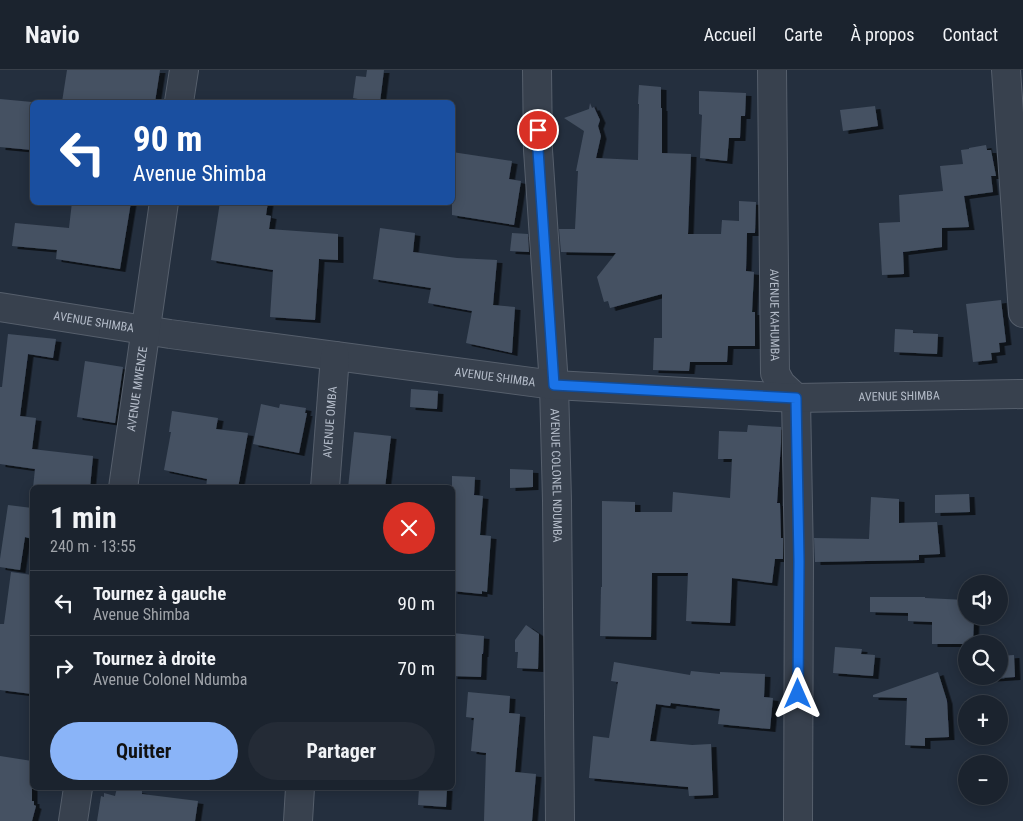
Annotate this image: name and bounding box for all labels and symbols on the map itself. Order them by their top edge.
pin [517,109,559,151]
street label: AVENUE KAHUMBA [767,269,782,361]
street label: AVENUE SHIMBA [53,309,135,335]
street label: AVENUE MWENZE [124,345,150,433]
street label: AVENUE SHIMBA [454,365,536,389]
street label: AVENUE OMBA [320,386,340,459]
street label: AVENUE SHIMBA [858,388,940,404]
street label: AVENUE COLONEL NDUMBA [548,408,564,543]
position arrow [771,667,823,719]

